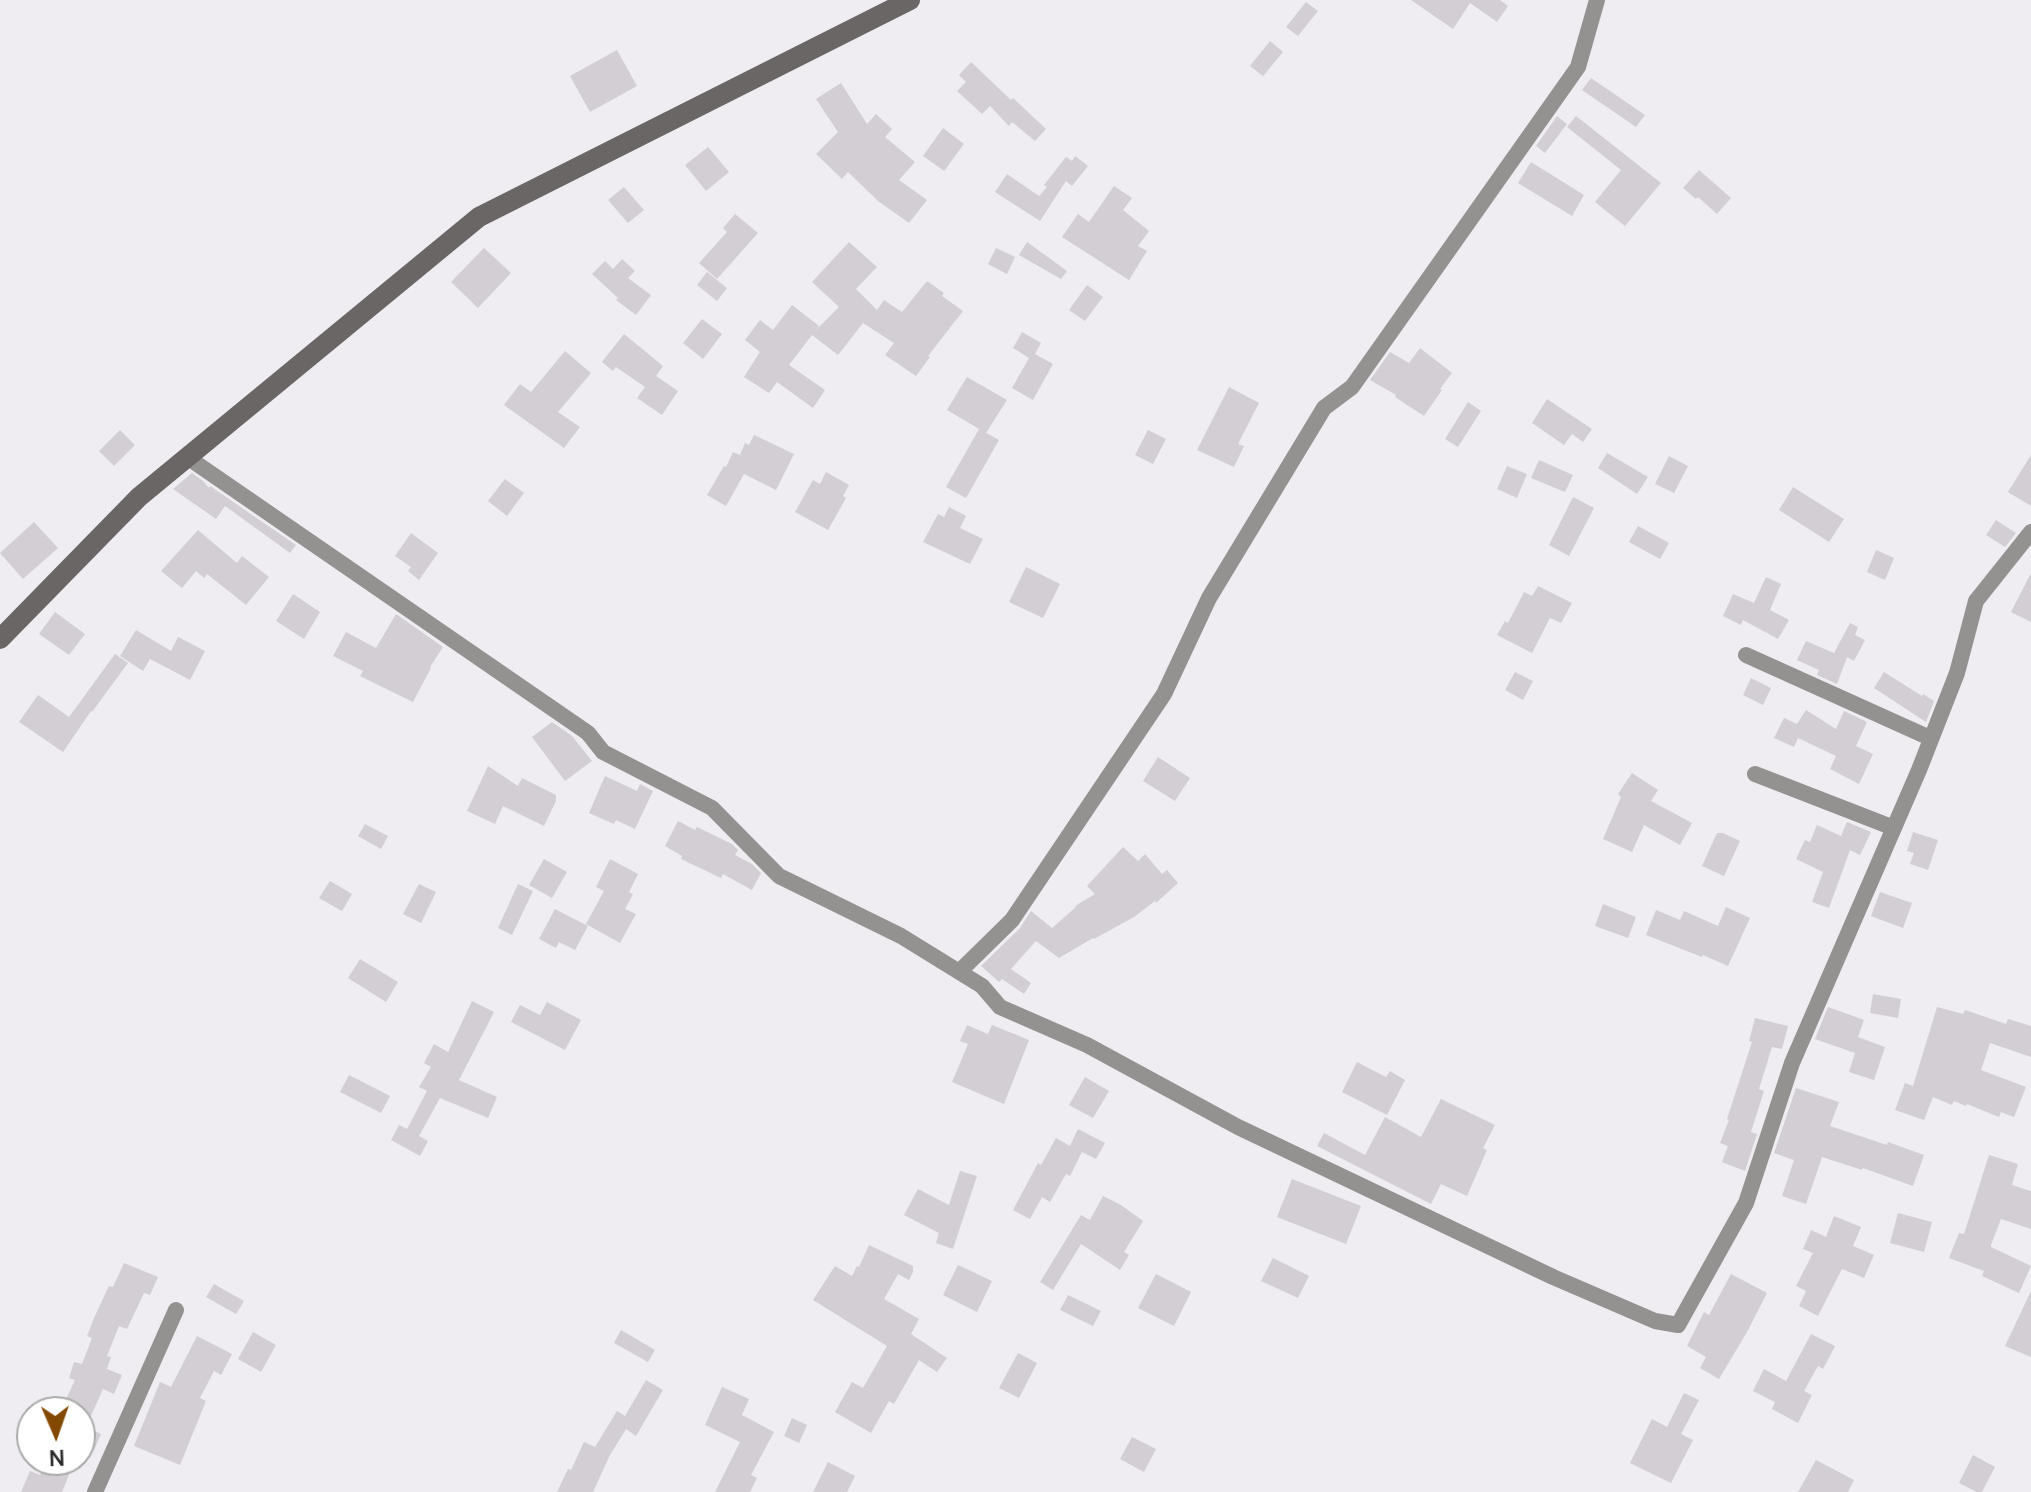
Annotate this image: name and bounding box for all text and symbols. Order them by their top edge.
north arrow [16,1396,96,1476]
text: N [48,1443,65,1473]

